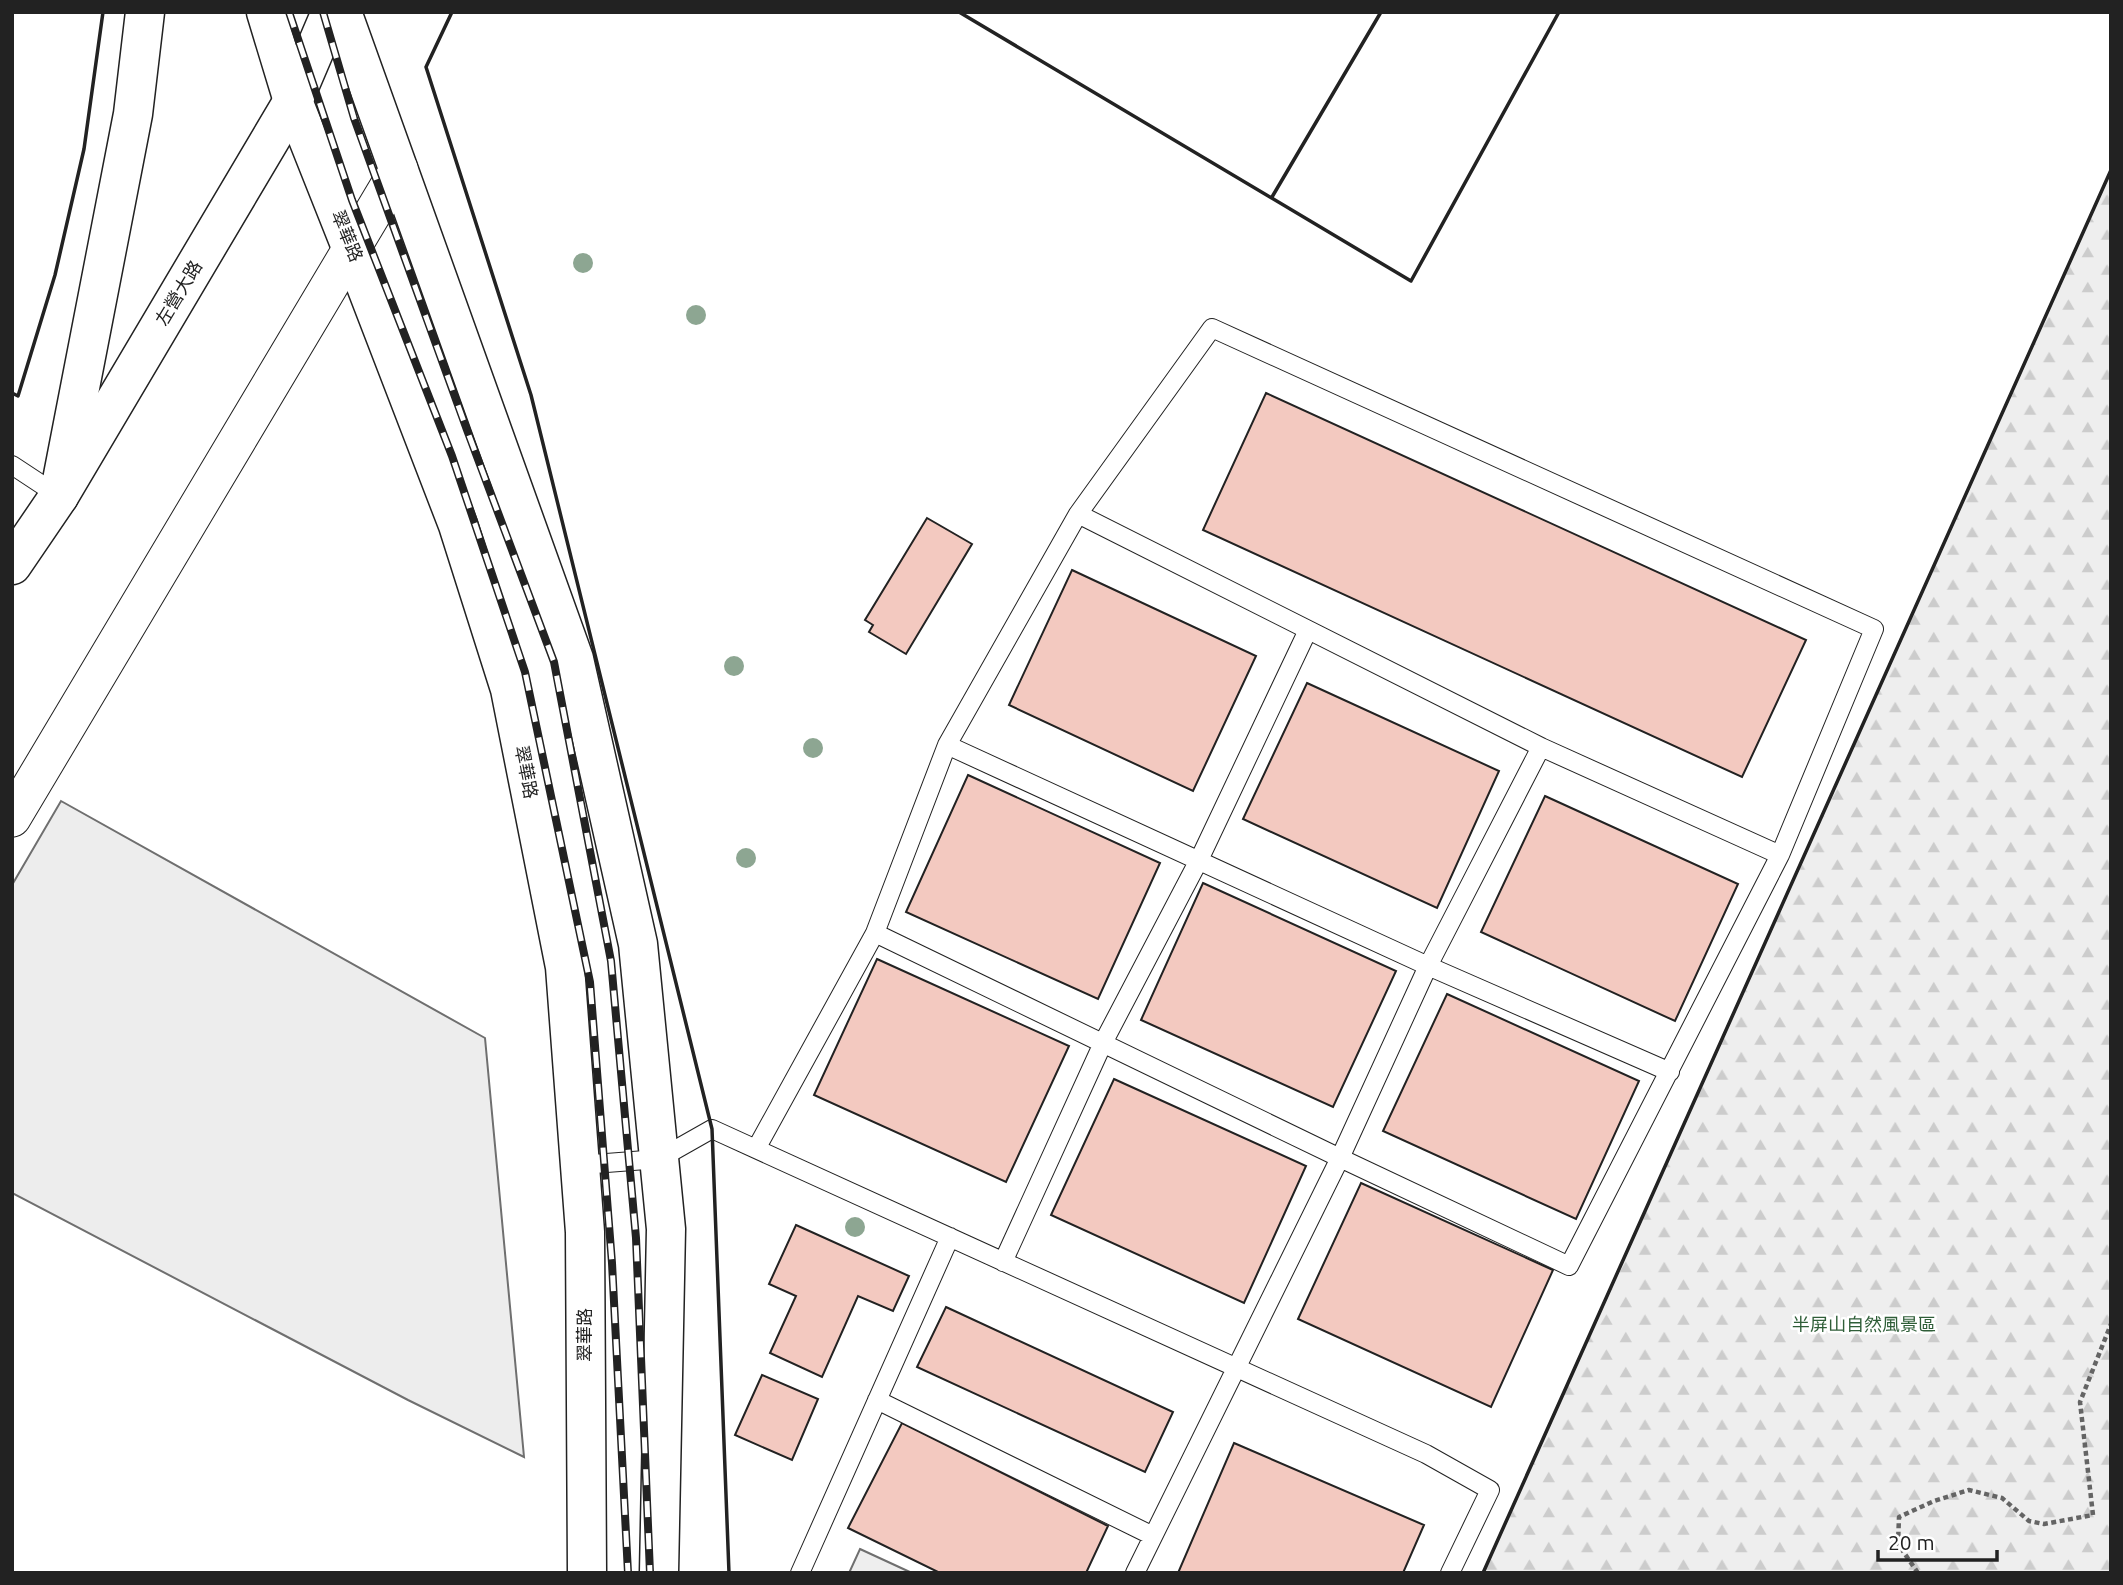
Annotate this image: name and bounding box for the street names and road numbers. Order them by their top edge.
street label: 翠華路 [329,207,367,264]
street label: 左營大路 [151,256,205,328]
street label: 翠華路 [512,743,542,800]
street label: 翠華路 [574,1308,594,1362]

